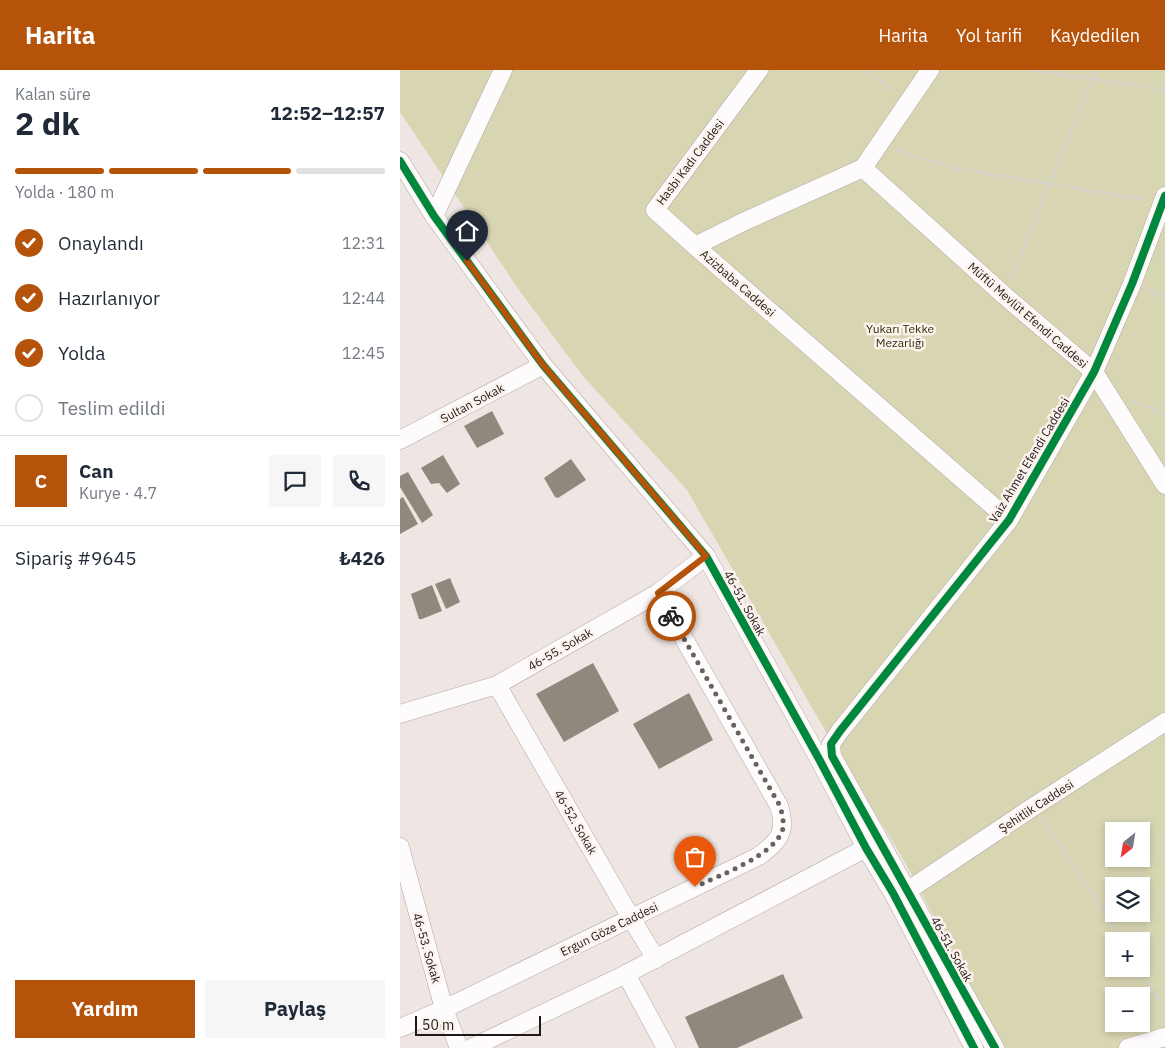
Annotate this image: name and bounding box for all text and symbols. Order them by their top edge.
text: Harita [25,19,95,51]
text: Harita [879,24,928,47]
text: Yol tarifi [956,24,1022,47]
text: Kaydedilen [1050,24,1140,47]
text: Kalan süre [15,84,91,104]
text: 12:52–12:57 [270,101,385,125]
text: 2 dk [15,102,80,144]
street label: Hasbi Kadı Caddesi [653,116,727,208]
text: Yolda · 180 m [15,182,114,202]
pin [446,210,488,261]
icon: home [453,217,481,245]
icon: check [15,229,43,257]
text: Onaylandı [58,231,144,255]
text: 12:31 [342,233,385,253]
street label: Azizbaba Caddesi [697,246,779,320]
street label: Müftü Mevlüt Efendi Caddesi [965,259,1091,371]
icon: check [15,284,43,312]
text: Hazırlanıyor [58,286,160,310]
text: 12:44 [342,288,385,308]
park label: Yukarı Tekke Mezarlığı [866,321,935,350]
icon: check [15,339,43,367]
text: Yolda [58,341,105,365]
text: 12:45 [342,343,385,363]
street label: Sultan Sokak [438,380,507,426]
street label: Vaiz Ahmet Efendi Caddesi [986,395,1072,525]
text: Teslim edildi [58,396,165,420]
button: chat [269,455,321,507]
button: phone [333,455,385,507]
text: Can [79,459,114,483]
text: C [35,469,47,493]
text: Kurye · 4.7 [79,483,157,503]
text: Sipariş #9645 [15,546,137,570]
text: ₺426 [339,546,385,570]
street label: 46-51. Sokak [721,568,769,639]
courier [646,591,696,641]
icon: bike [657,602,685,630]
street label: 46-55. Sokak [525,624,596,674]
street label: Şehitlik Caddesi [996,776,1076,836]
street label: 46-52. Sokak [551,787,601,858]
north arrow [1105,822,1150,868]
map controls [1105,822,1150,1032]
pin [674,836,716,887]
icon: bag [681,843,709,871]
button: layers [1105,877,1150,922]
street label: Ergun Göze Caddesi [558,899,660,959]
street label: 46-53. Sokak [410,911,444,986]
street label: 46-51. Sokak [928,914,976,985]
button: + [1105,932,1150,977]
button: Yardım [15,980,195,1038]
button: Paylaş [205,980,385,1038]
button: − [1105,987,1150,1032]
scale bar [415,1013,541,1036]
text: 50 m [422,1016,454,1034]

